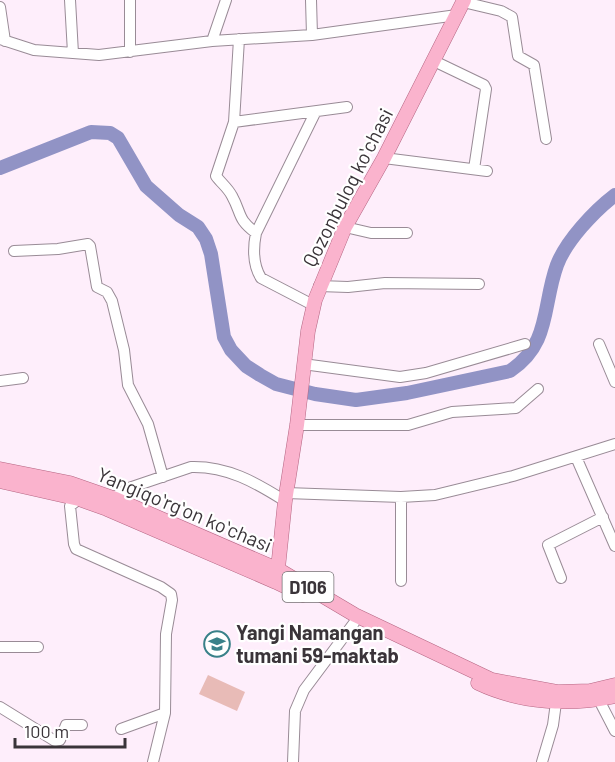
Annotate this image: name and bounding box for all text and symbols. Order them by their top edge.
street label: Qozonbuloq koʻchasi [297,104,397,270]
street label: Yangiqoʻrgʻon koʻchasi [94,461,276,557]
road number: D106 [282,572,334,602]
place label: Yangi Namangan tumani 59-maktab [236,620,399,667]
school or university icon: Yangi Namangan tumani 59-maktab [202,629,232,659]
scale bar [15,711,124,749]
text: 100 m [24,720,69,742]

